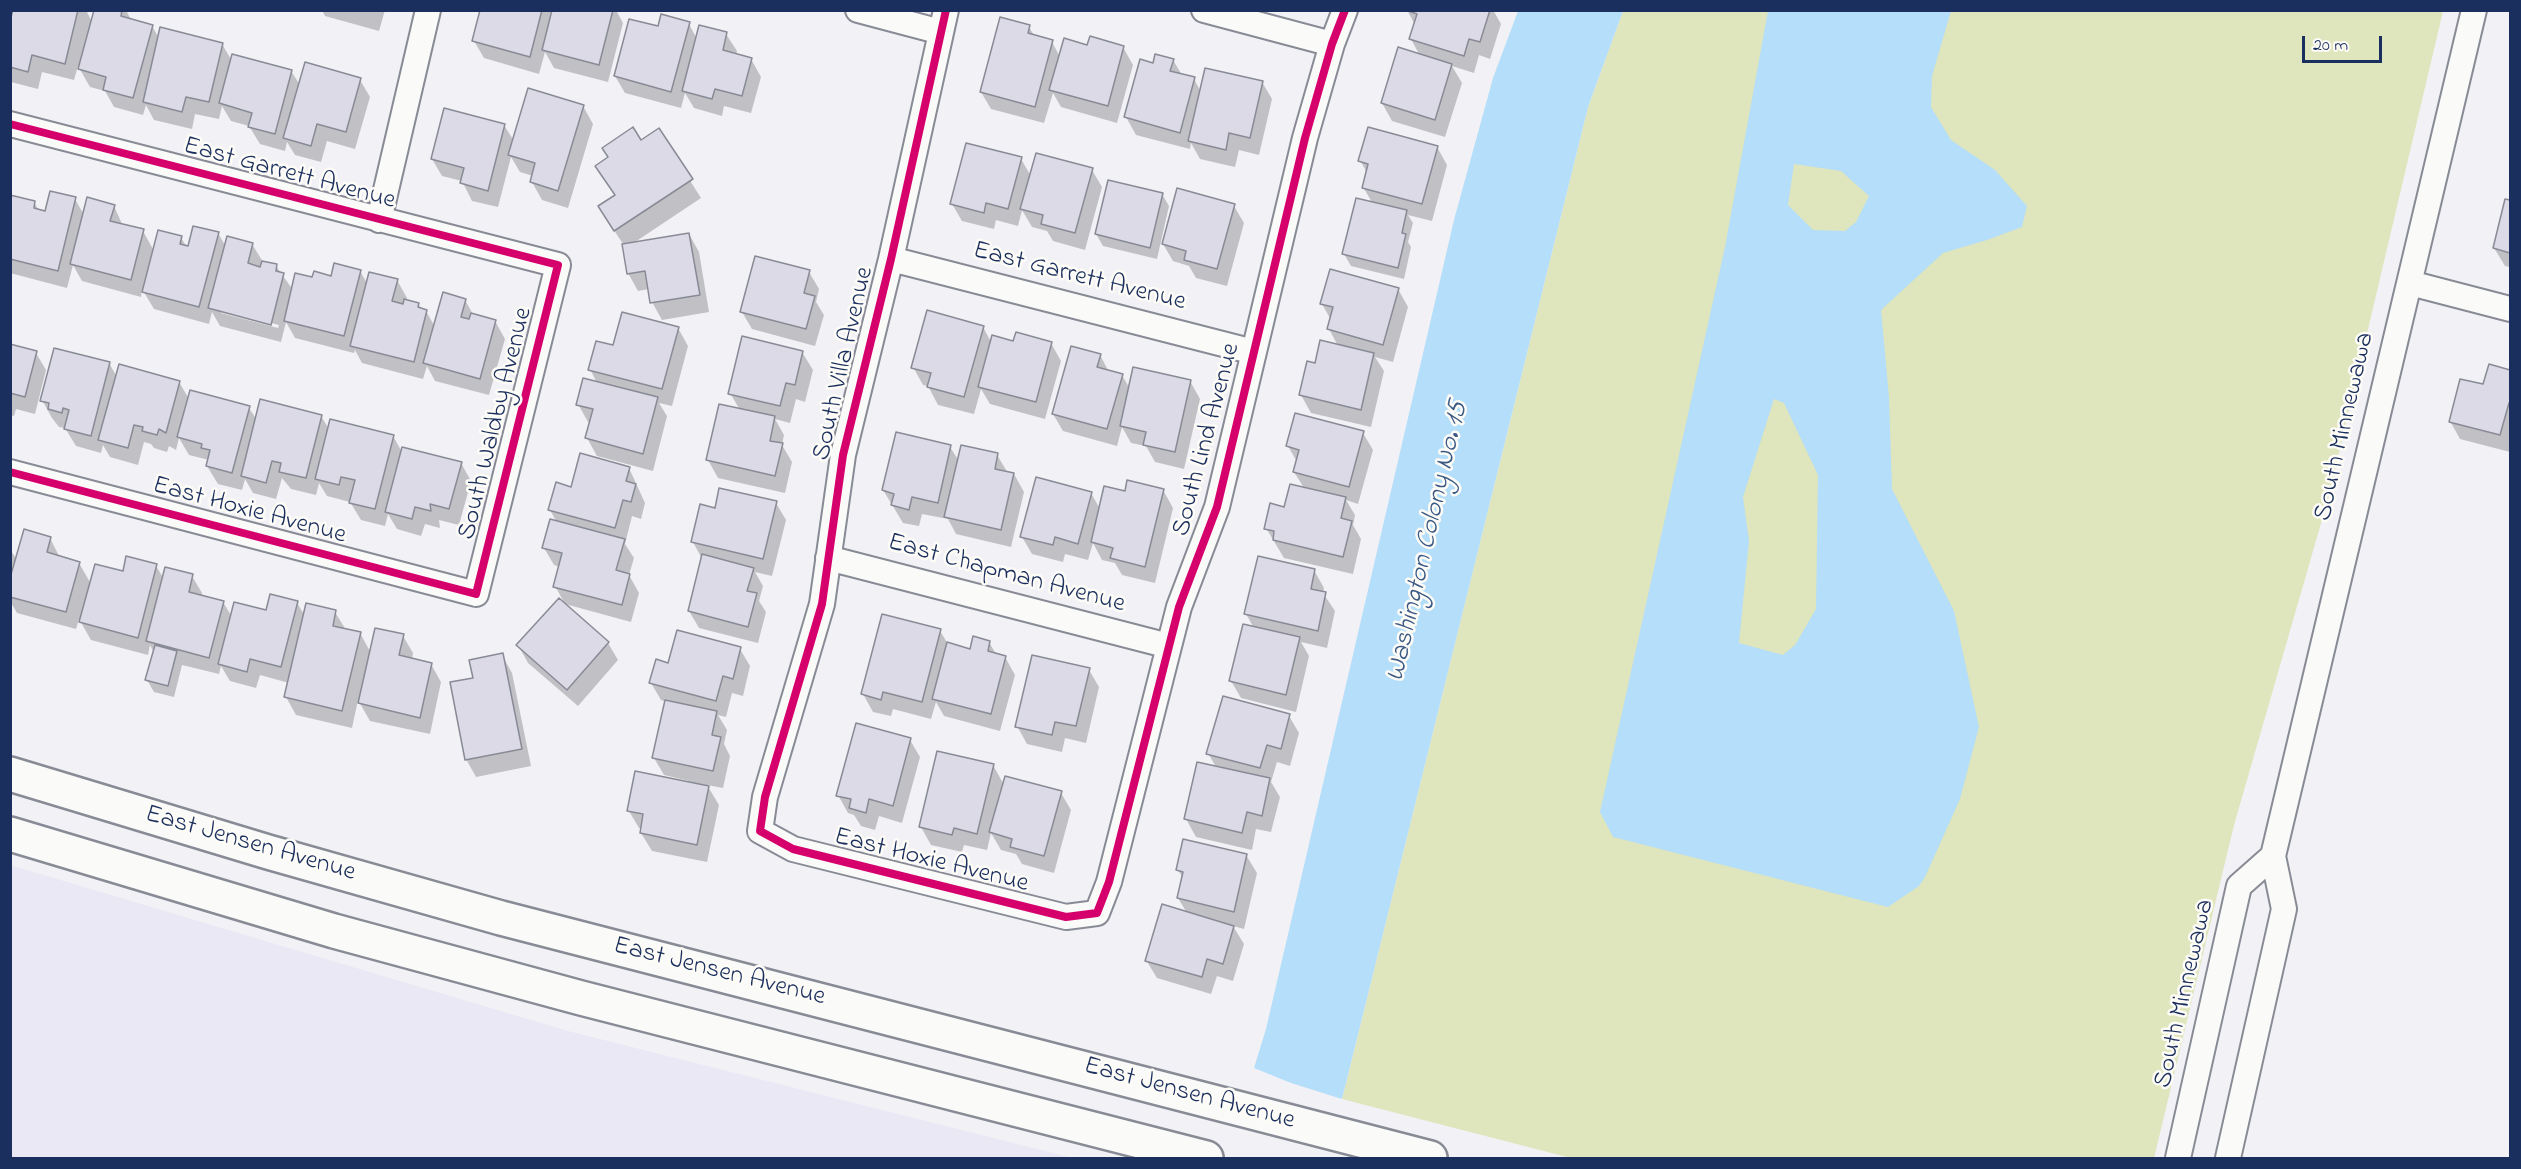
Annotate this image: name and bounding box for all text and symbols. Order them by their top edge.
scale bar [2305,24,2384,62]
text: 20 m [2313,33,2348,59]
street label: East Garrett Avenue [180,132,398,218]
street label: East Garrett Avenue [969,236,1189,320]
street label: South Villa Avenue [808,264,882,464]
street label: South Waldby Avenue [453,305,541,543]
street label: South Minnewawa [2309,330,2383,524]
street label: South Lind Avenue [1167,340,1249,540]
water label: Washington Colony No. 15 [1381,399,1477,685]
street label: East Hoxie Avenue [149,471,349,553]
street label: East Chapman Avenue [884,528,1128,622]
street label: East Jensen Avenue [141,800,359,890]
street label: East Hoxie Avenue [831,823,1031,901]
street label: South Minnewawa [2149,897,2223,1091]
street label: East Jensen Avenue [610,932,828,1014]
street label: East Jensen Avenue [1080,1052,1298,1138]

